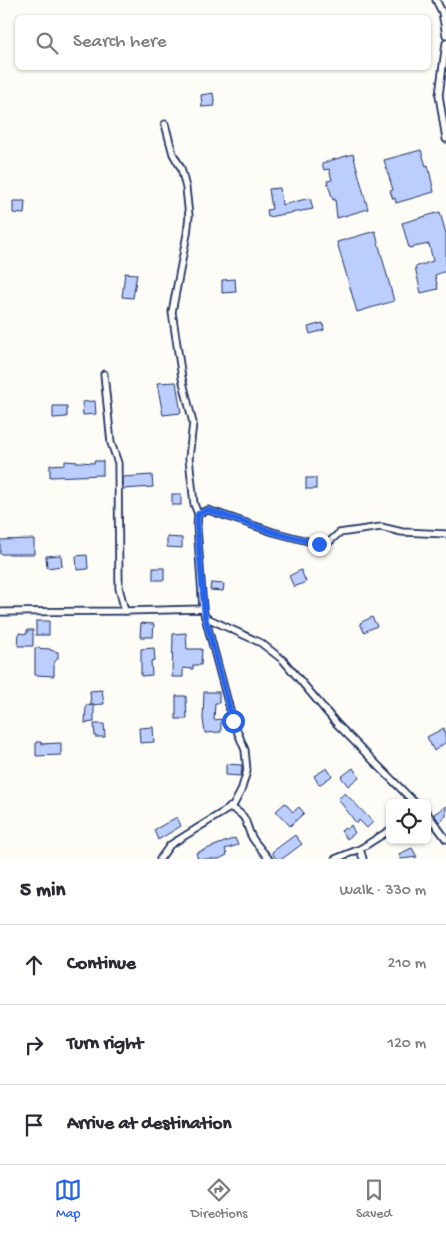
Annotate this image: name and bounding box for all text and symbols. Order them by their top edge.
search box [15,15,431,70]
icon: search [33,29,61,57]
text: Search here [73,31,167,54]
route end [308,533,331,556]
route start [222,710,245,733]
map controls [386,799,431,844]
button: locate [386,799,431,844]
text: 5 min [20,879,65,904]
text: Walk · 330 m [339,882,426,901]
icon: ahead [20,951,48,979]
text: Continue [67,953,136,976]
text: 210 m [387,955,426,974]
icon: right [20,1031,48,1059]
text: Turn right [67,1033,143,1056]
text: 120 m [387,1035,426,1054]
icon: arrive [20,1111,48,1139]
text: Arrive at destination [67,1113,231,1136]
tab: Map [54,1176,82,1223]
tab: Directions [191,1176,248,1223]
tab: Saved [356,1176,392,1223]

